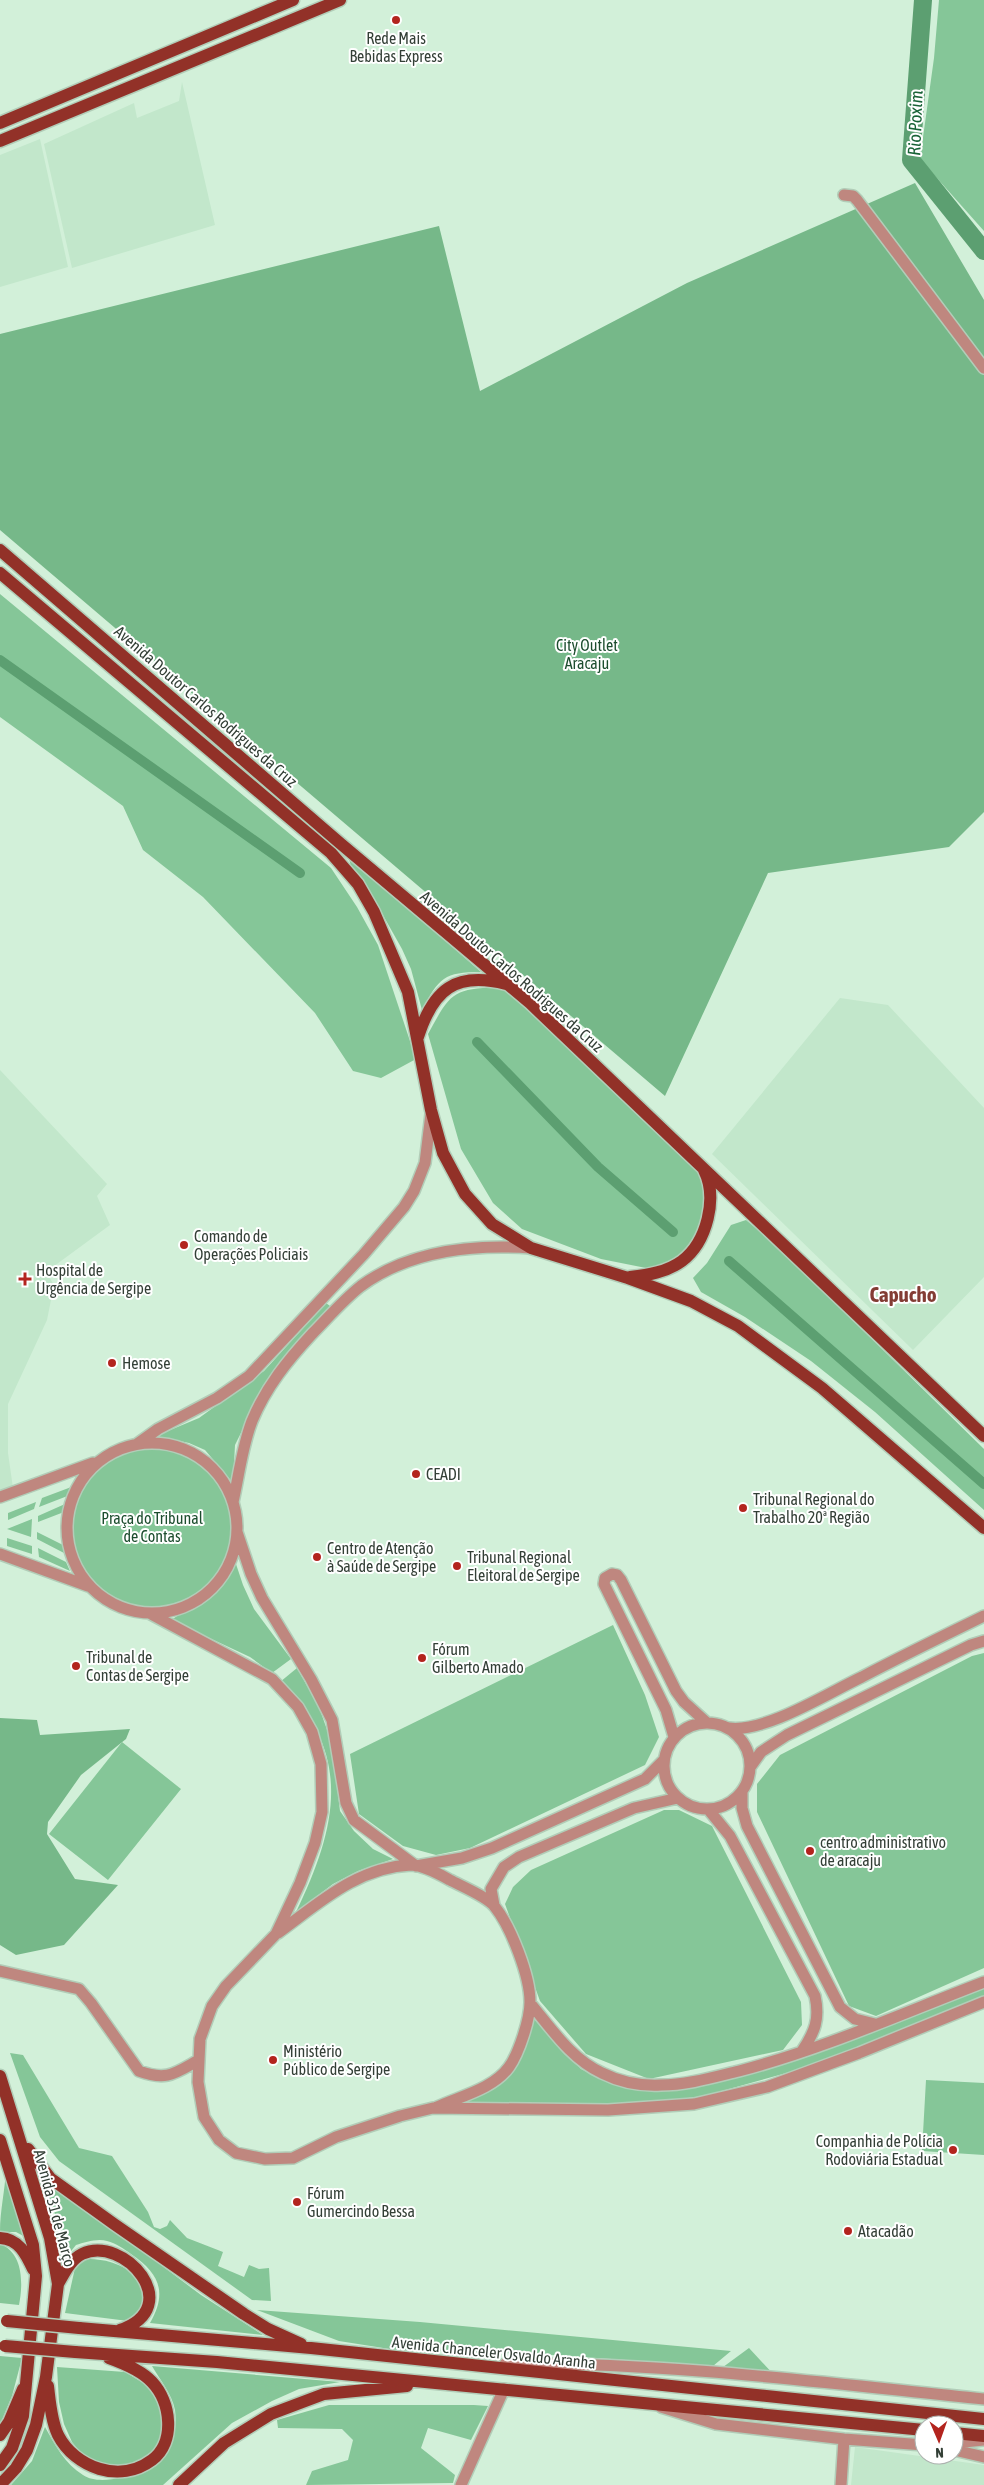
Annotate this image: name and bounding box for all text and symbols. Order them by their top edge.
marker: Rede Mais Bebidas Express [390,14,402,26]
place label: Rede Mais Bebidas Express [349,29,443,66]
water label: Rio Poxim [903,90,927,156]
street label: Avenida Doutor Carlos Rodrigues da Cruz [110,622,301,791]
park label: City Outlet Aracaju [556,636,618,673]
street label: Avenida Doutor Carlos Rodrigues da Cruz [416,887,607,1056]
place label: Comando de Operações Policiais [194,1227,308,1264]
marker: Comando de Operações Policiais [178,1239,190,1251]
place label: Hospital de Urgência de Sergipe [36,1261,151,1298]
marker: Hospital de Urgência de Sergipe [18,1272,32,1286]
district label: Capucho [869,1282,937,1306]
place label: Hemose [122,1354,171,1372]
marker: Hemose [106,1357,118,1369]
place label: CEADI [426,1465,461,1483]
marker: CEADI [410,1468,422,1480]
place label: Tribunal Regional do Trabalho 20ª Região [753,1490,875,1527]
marker: Tribunal Regional do Trabalho 20ª Região [737,1502,749,1514]
park label: Praça do Tribunal de Contas [101,1509,204,1545]
place label: Centro de Atenção à Saúde de Sergipe [327,1539,436,1576]
place label: Tribunal Regional Eleitoral de Sergipe [467,1548,580,1585]
marker: Centro de Atenção à Saúde de Sergipe [311,1551,323,1563]
marker: Tribunal Regional Eleitoral de Sergipe [451,1560,463,1572]
place label: Fórum Gilberto Amado [432,1640,524,1676]
place label: Tribunal de Contas de Sergipe [86,1648,189,1685]
marker: Fórum Gilberto Amado [416,1652,428,1664]
marker: Tribunal de Contas de Sergipe [70,1660,82,1672]
place label: centro administrativo de aracaju [820,1833,946,1870]
marker: centro administrativo de aracaju [804,1845,816,1857]
place label: Ministério Público de Sergipe [283,2042,390,2079]
marker: Ministério Público de Sergipe [267,2054,279,2066]
place label: Companhia de Polícia Rodoviária Estadual [816,2132,944,2168]
marker: Companhia de Polícia Rodoviária Estadual [947,2144,959,2156]
street label: Avenida 31 de Março [30,2147,79,2269]
place label: Fórum Gumercindo Bessa [307,2184,415,2220]
marker: Fórum Gumercindo Bessa [291,2196,303,2208]
place label: Atacadão [858,2222,914,2240]
marker: Atacadão [842,2225,854,2237]
street label: Avenida Chanceler Osvaldo Aranha [391,2332,597,2372]
north arrow [914,2415,964,2465]
text: N [935,2445,944,2461]

